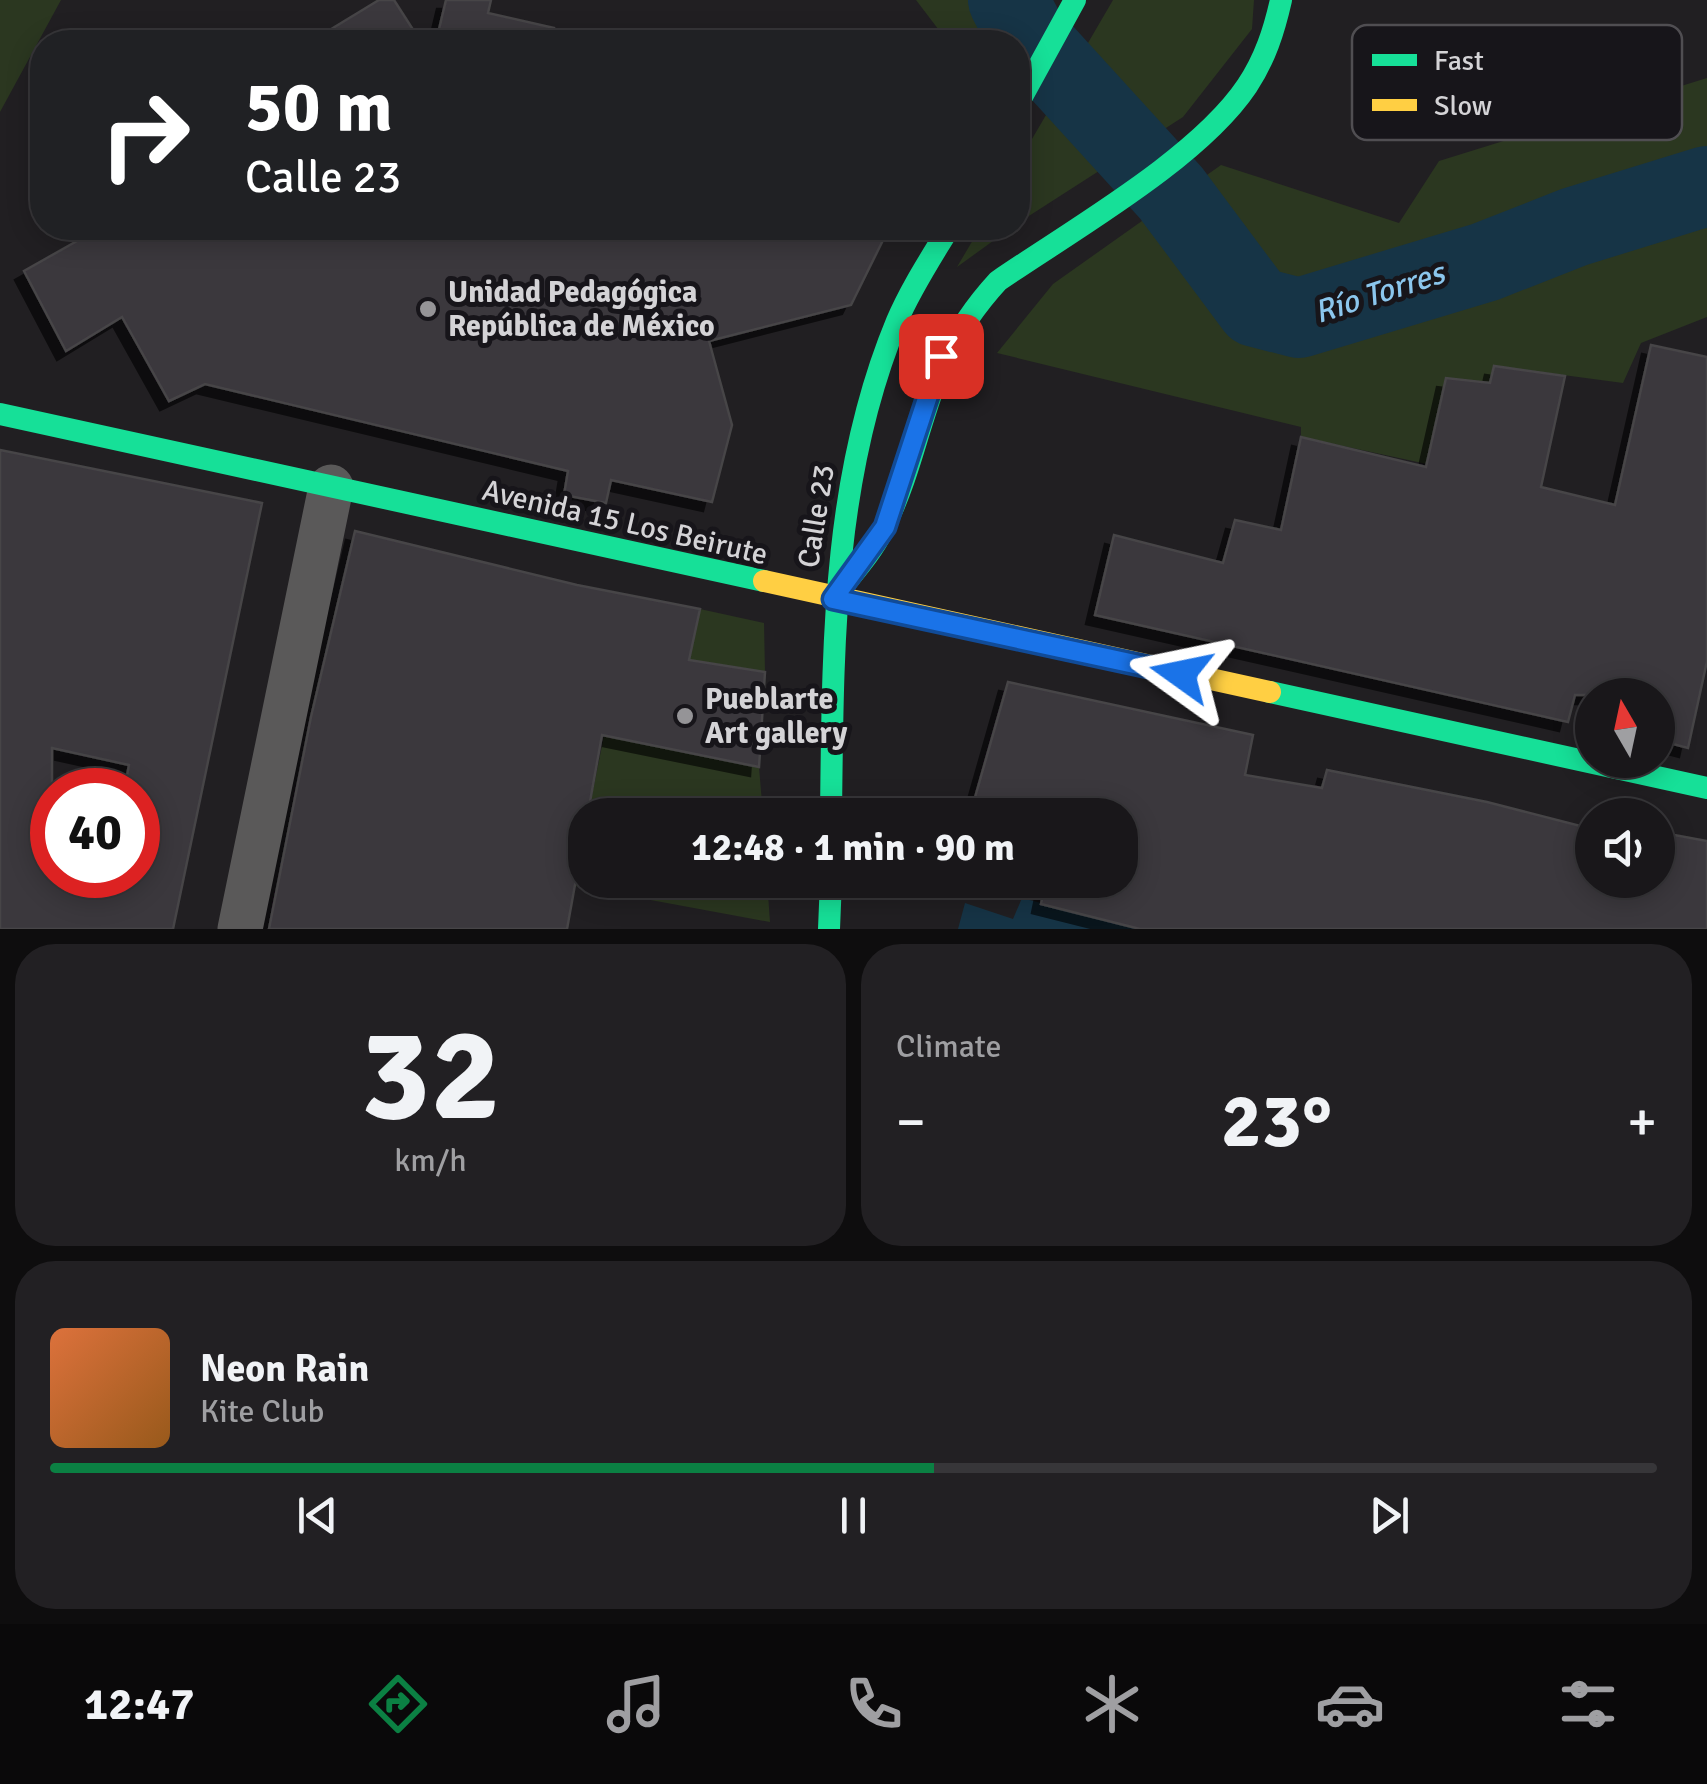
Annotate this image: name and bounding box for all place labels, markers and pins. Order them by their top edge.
place label: Unidad Pedagógica República de México [448,274,715,345]
marker: Unidad Pedagógica República de México [417,298,439,320]
pin [899,314,984,399]
place label: Pueblarte Art gallery [705,681,847,752]
marker: Pueblarte Art gallery [674,705,696,727]

